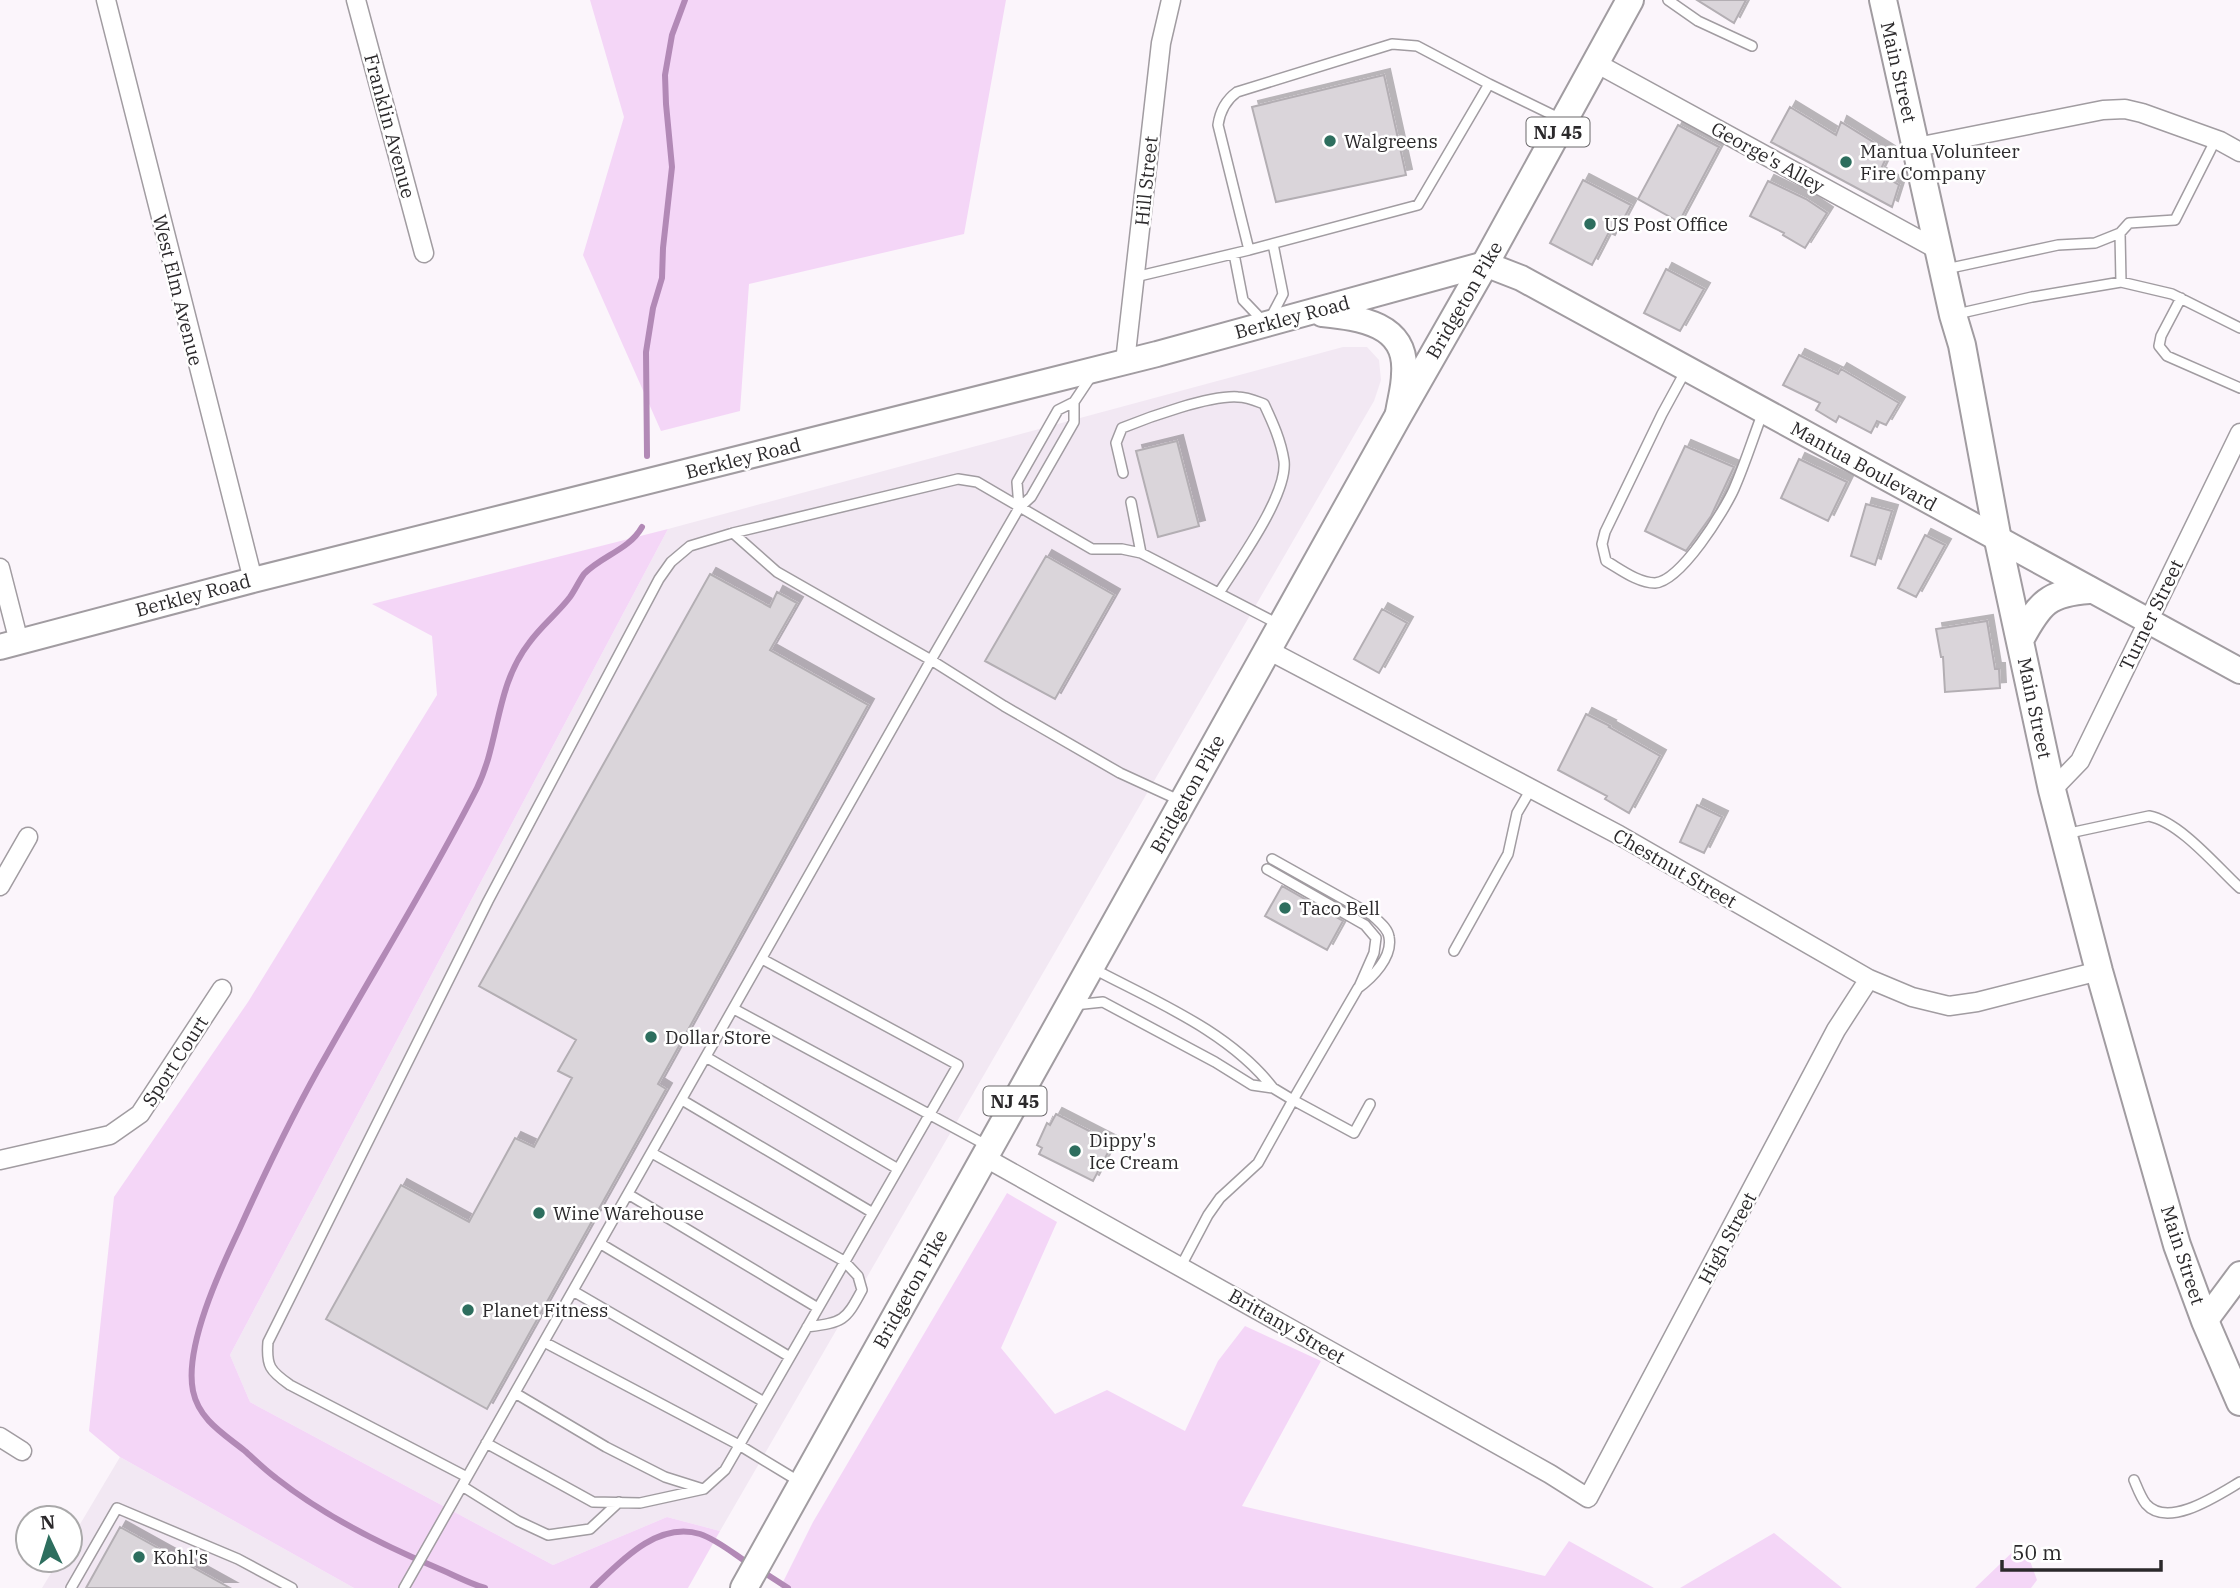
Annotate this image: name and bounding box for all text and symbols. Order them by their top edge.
street label: Main Street [1876,19,1922,125]
street label: Franklin Avenue [359,51,421,201]
street label: George's Alley [1707,116,1830,198]
road number: NJ 45 [1526,118,1590,146]
place label: Walgreens [1344,129,1438,153]
marker: Walgreens [1322,133,1338,149]
street label: Hill Street [1129,135,1163,227]
place label: Mantua Volunteer Fire Company [1860,139,2020,185]
marker: Mantua Volunteer Fire Company [1838,154,1854,170]
street label: West Elm Avenue [148,212,208,368]
place label: US Post Office [1604,212,1728,236]
marker: US Post Office [1582,216,1598,232]
street label: Bridgeton Pike [1421,237,1507,363]
street label: Berkley Road [1232,290,1352,344]
street label: Mantua Boulevard [1787,416,1941,516]
street label: Berkley Road [683,432,803,484]
street label: Turner Street [2114,555,2188,675]
street label: Berkley Road [133,568,253,622]
street label: Main Street [2013,655,2057,761]
street label: Bridgeton Pike [1145,730,1229,858]
street label: Chestnut Street [1609,823,1741,913]
place label: Taco Bell [1299,896,1380,920]
marker: Taco Bell [1277,900,1293,916]
street label: Sport Court [137,1011,213,1111]
place label: Dollar Store [665,1025,771,1049]
marker: Dollar Store [643,1029,659,1045]
road number: NJ 45 [984,1086,1046,1116]
place label: Dippy's Ice Cream [1089,1128,1179,1174]
marker: Dippy's Ice Cream [1067,1143,1083,1159]
street label: High Street [1693,1188,1761,1288]
place label: Wine Warehouse [553,1201,704,1225]
street label: Main Street [2156,1202,2210,1308]
marker: Wine Warehouse [531,1205,547,1221]
street label: Bridgeton Pike [868,1225,952,1353]
street label: Brittany Street [1224,1283,1350,1369]
place label: Planet Fitness [482,1298,608,1322]
marker: Planet Fitness [460,1302,476,1318]
north arrow [14,1504,84,1574]
text: N [39,1510,56,1535]
scale bar [2002,1528,2161,1572]
text: 50 m [2012,1538,2062,1566]
place label: Kohl's [153,1545,208,1569]
marker: Kohl's [131,1549,147,1565]

